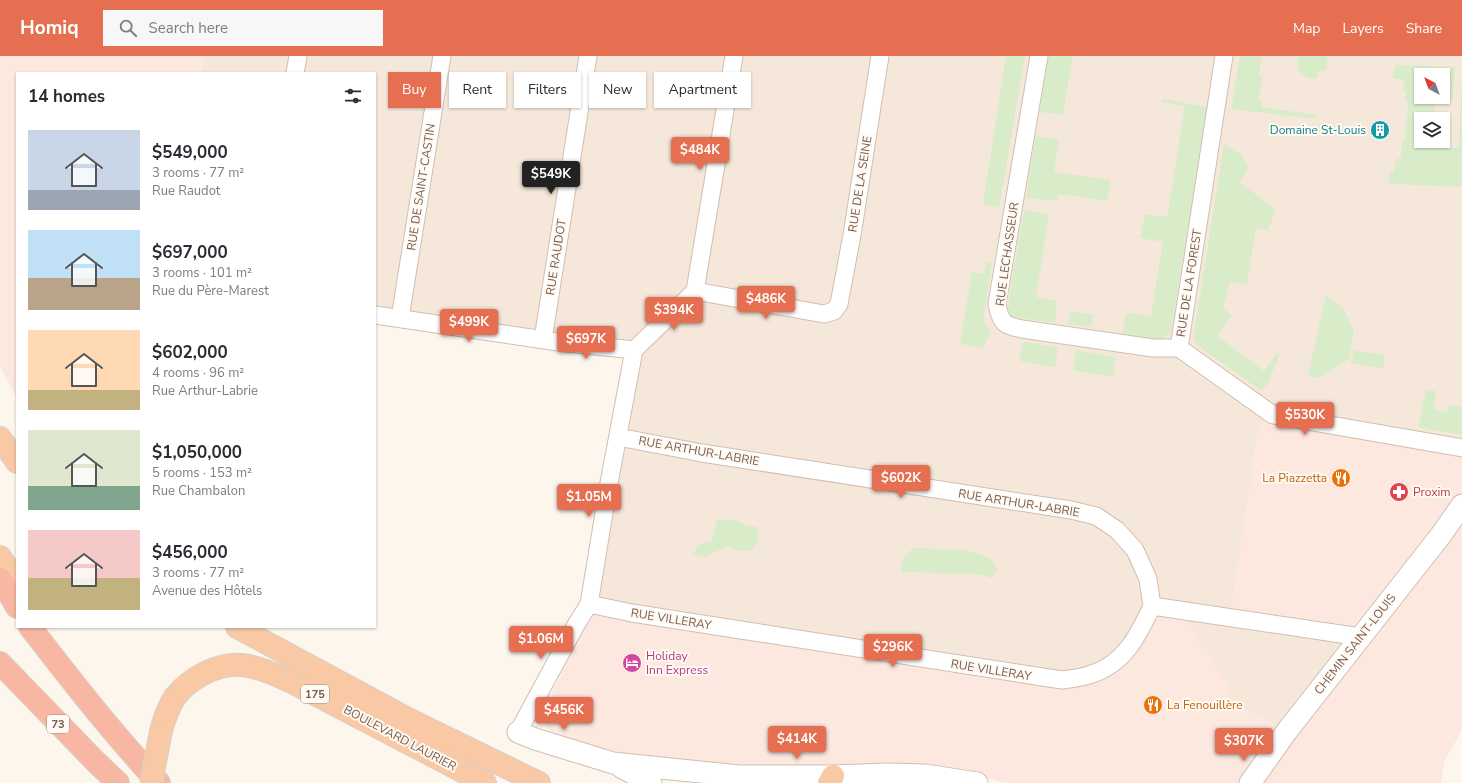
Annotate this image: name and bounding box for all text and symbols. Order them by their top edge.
search box [103,10,383,46]
text: Homiq [20,15,79,41]
icon: search [117,17,139,39]
text: Search here [149,18,228,38]
text: Map [1293,19,1320,38]
text: Layers [1342,19,1384,38]
text: Share [1406,19,1442,38]
north arrow [1414,68,1450,104]
map controls [1414,68,1450,148]
chip: Buy [388,72,441,108]
chip: Rent [449,72,506,108]
chip: Filters [514,72,581,108]
chip: New [589,72,646,108]
chip: Apartment [654,72,751,108]
text: 14 homes [28,85,105,108]
icon: filters [342,85,364,107]
button: layers [1414,112,1450,148]
building icon: Domaine St-Louis [1369,119,1391,141]
street label: RUE DE SAINT-CASTIN [403,122,439,252]
place label: Domaine St-Louis [1270,122,1366,138]
street label: RUE DE LA SEINE [844,135,876,233]
pin: $484K [672,137,728,171]
text: $549,000 [152,141,228,164]
text: $484K [680,141,720,159]
icon: home [60,146,108,194]
pin: $549K [523,161,579,195]
text: 3 rooms · 77 m² [152,164,244,182]
text: $549K [531,165,571,183]
text: Rue Raudot [152,182,220,200]
street label: RUE LECHASSEUR [992,201,1022,307]
street label: RUE RAUDOT [542,217,570,296]
street label: RUE DE LA FOREST [1173,227,1206,338]
text: $697,000 [152,241,228,264]
icon: home [60,246,108,294]
text: 3 rooms · 101 m² [152,264,252,282]
text: Rue du Père-Marest [152,282,269,300]
pin: $486K [738,286,794,320]
text: $486K [746,290,786,308]
pin: $394K [646,297,702,331]
text: $394K [654,301,694,319]
pin: $499K [441,309,497,343]
text: $499K [449,313,489,331]
pin: $697K [558,326,614,360]
text: $697K [566,330,606,348]
text: $602,000 [152,341,228,364]
icon: home [60,346,108,394]
text: 4 rooms · 96 m² [152,364,244,382]
text: Rue Arthur-Labrie [152,382,258,400]
pin: $530K [1277,402,1333,436]
text: $530K [1285,406,1325,424]
street label: RUE ARTHUR-LABRIE [637,432,761,470]
text: $1,050,000 [152,441,242,464]
icon: home [60,446,108,494]
text: 5 rooms · 153 m² [152,464,252,482]
pin: $602K [873,465,929,499]
restaurant icon: La Piazzetta [1330,467,1352,489]
text: $602K [881,469,921,487]
place label: La Piazzetta [1262,470,1327,486]
pharmacy icon: Proxim [1388,481,1410,503]
text: Rue Chambalon [152,482,245,500]
pin: $1.05M [556,484,622,518]
place label: Proxim [1413,484,1451,500]
street label: RUE ARTHUR-LABRIE [957,486,1081,520]
text: $1.05M [566,488,612,506]
text: $456,000 [152,541,228,564]
icon: home [60,546,108,594]
text: 3 rooms · 77 m² [152,564,244,582]
text: Avenue des Hôtels [152,582,262,600]
street label: CHEMIN SAINT-LOUIS [1311,590,1399,698]
street label: RUE VILLERAY [630,605,713,633]
pin: $1.06M [508,626,574,660]
text: $1.06M [518,630,564,648]
pin: $296K [865,634,921,668]
text: $296K [873,638,913,656]
place label: Holiday Inn Express [646,648,708,678]
hotel icon: Holiday Inn Express [621,652,643,674]
street label: RUE VILLERAY [950,656,1033,684]
road number: 175 [301,685,329,703]
restaurant icon: La Fenouillère [1142,694,1164,716]
pin: $456K [536,697,592,731]
place label: La Fenouillère [1167,697,1243,713]
street label: BOULEVARD LAURIER [341,701,459,775]
text: $456K [544,701,584,719]
road number: 73 [47,715,69,733]
pin: $414K [769,726,825,760]
pin: $307K [1216,728,1272,762]
text: $414K [777,730,817,748]
text: $307K [1224,732,1264,750]

